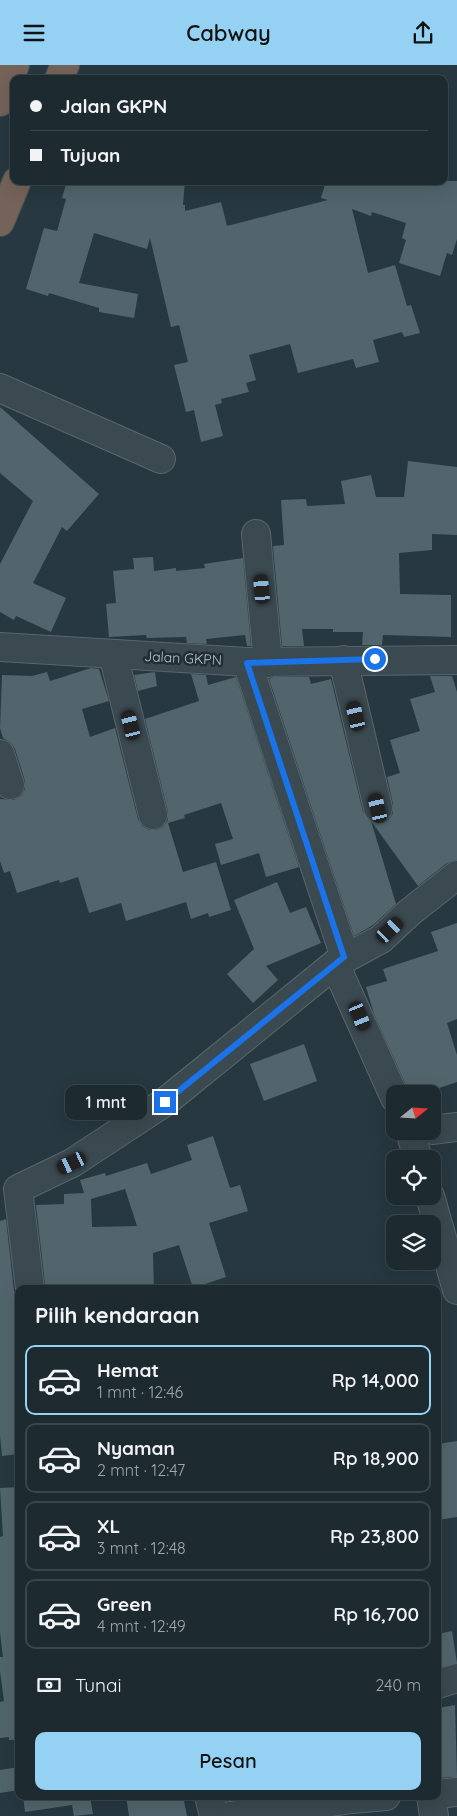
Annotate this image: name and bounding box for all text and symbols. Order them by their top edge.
icon: menu [20,19,48,47]
text: Cabway [186,19,271,47]
icon: share [409,19,437,47]
text: Jalan GKPN [60,94,167,118]
text: Tujuan [60,143,120,167]
car [253,573,270,605]
street label: Jalan GKPN [144,647,222,669]
route start [364,648,386,670]
car [345,700,366,732]
car [120,709,141,741]
car [367,792,388,824]
car [373,914,406,946]
car [347,999,372,1033]
callout: 1 mnt [65,1085,148,1119]
north arrow [386,1085,441,1140]
map controls [386,1085,441,1270]
route end [154,1091,176,1113]
text: 1 mnt [86,1092,126,1112]
car [55,1150,88,1176]
button: locate [386,1150,441,1205]
button: layers [386,1215,441,1270]
text: Pilih kendaraan [35,1301,200,1329]
icon: car [37,1358,82,1403]
text: Hemat [97,1358,159,1382]
text: Rp 14,000 [332,1368,419,1392]
text: 1 mnt · 12:46 [97,1382,183,1402]
icon: car [37,1436,82,1481]
text: Nyaman [97,1436,175,1460]
text: Rp 18,900 [333,1446,419,1470]
text: 2 mnt · 12:47 [97,1460,185,1480]
icon: car [37,1514,82,1559]
text: XL [97,1514,120,1538]
text: Rp 23,800 [330,1524,419,1548]
text: 3 mnt · 12:48 [97,1538,186,1558]
icon: car [37,1592,82,1637]
text: Green [97,1592,152,1616]
text: Rp 16,700 [333,1602,419,1626]
text: 4 mnt · 12:49 [97,1616,186,1636]
icon: cash [35,1671,63,1699]
text: Tunai [75,1673,122,1697]
text: 240 m [375,1675,421,1695]
button: Pesan [35,1732,421,1790]

